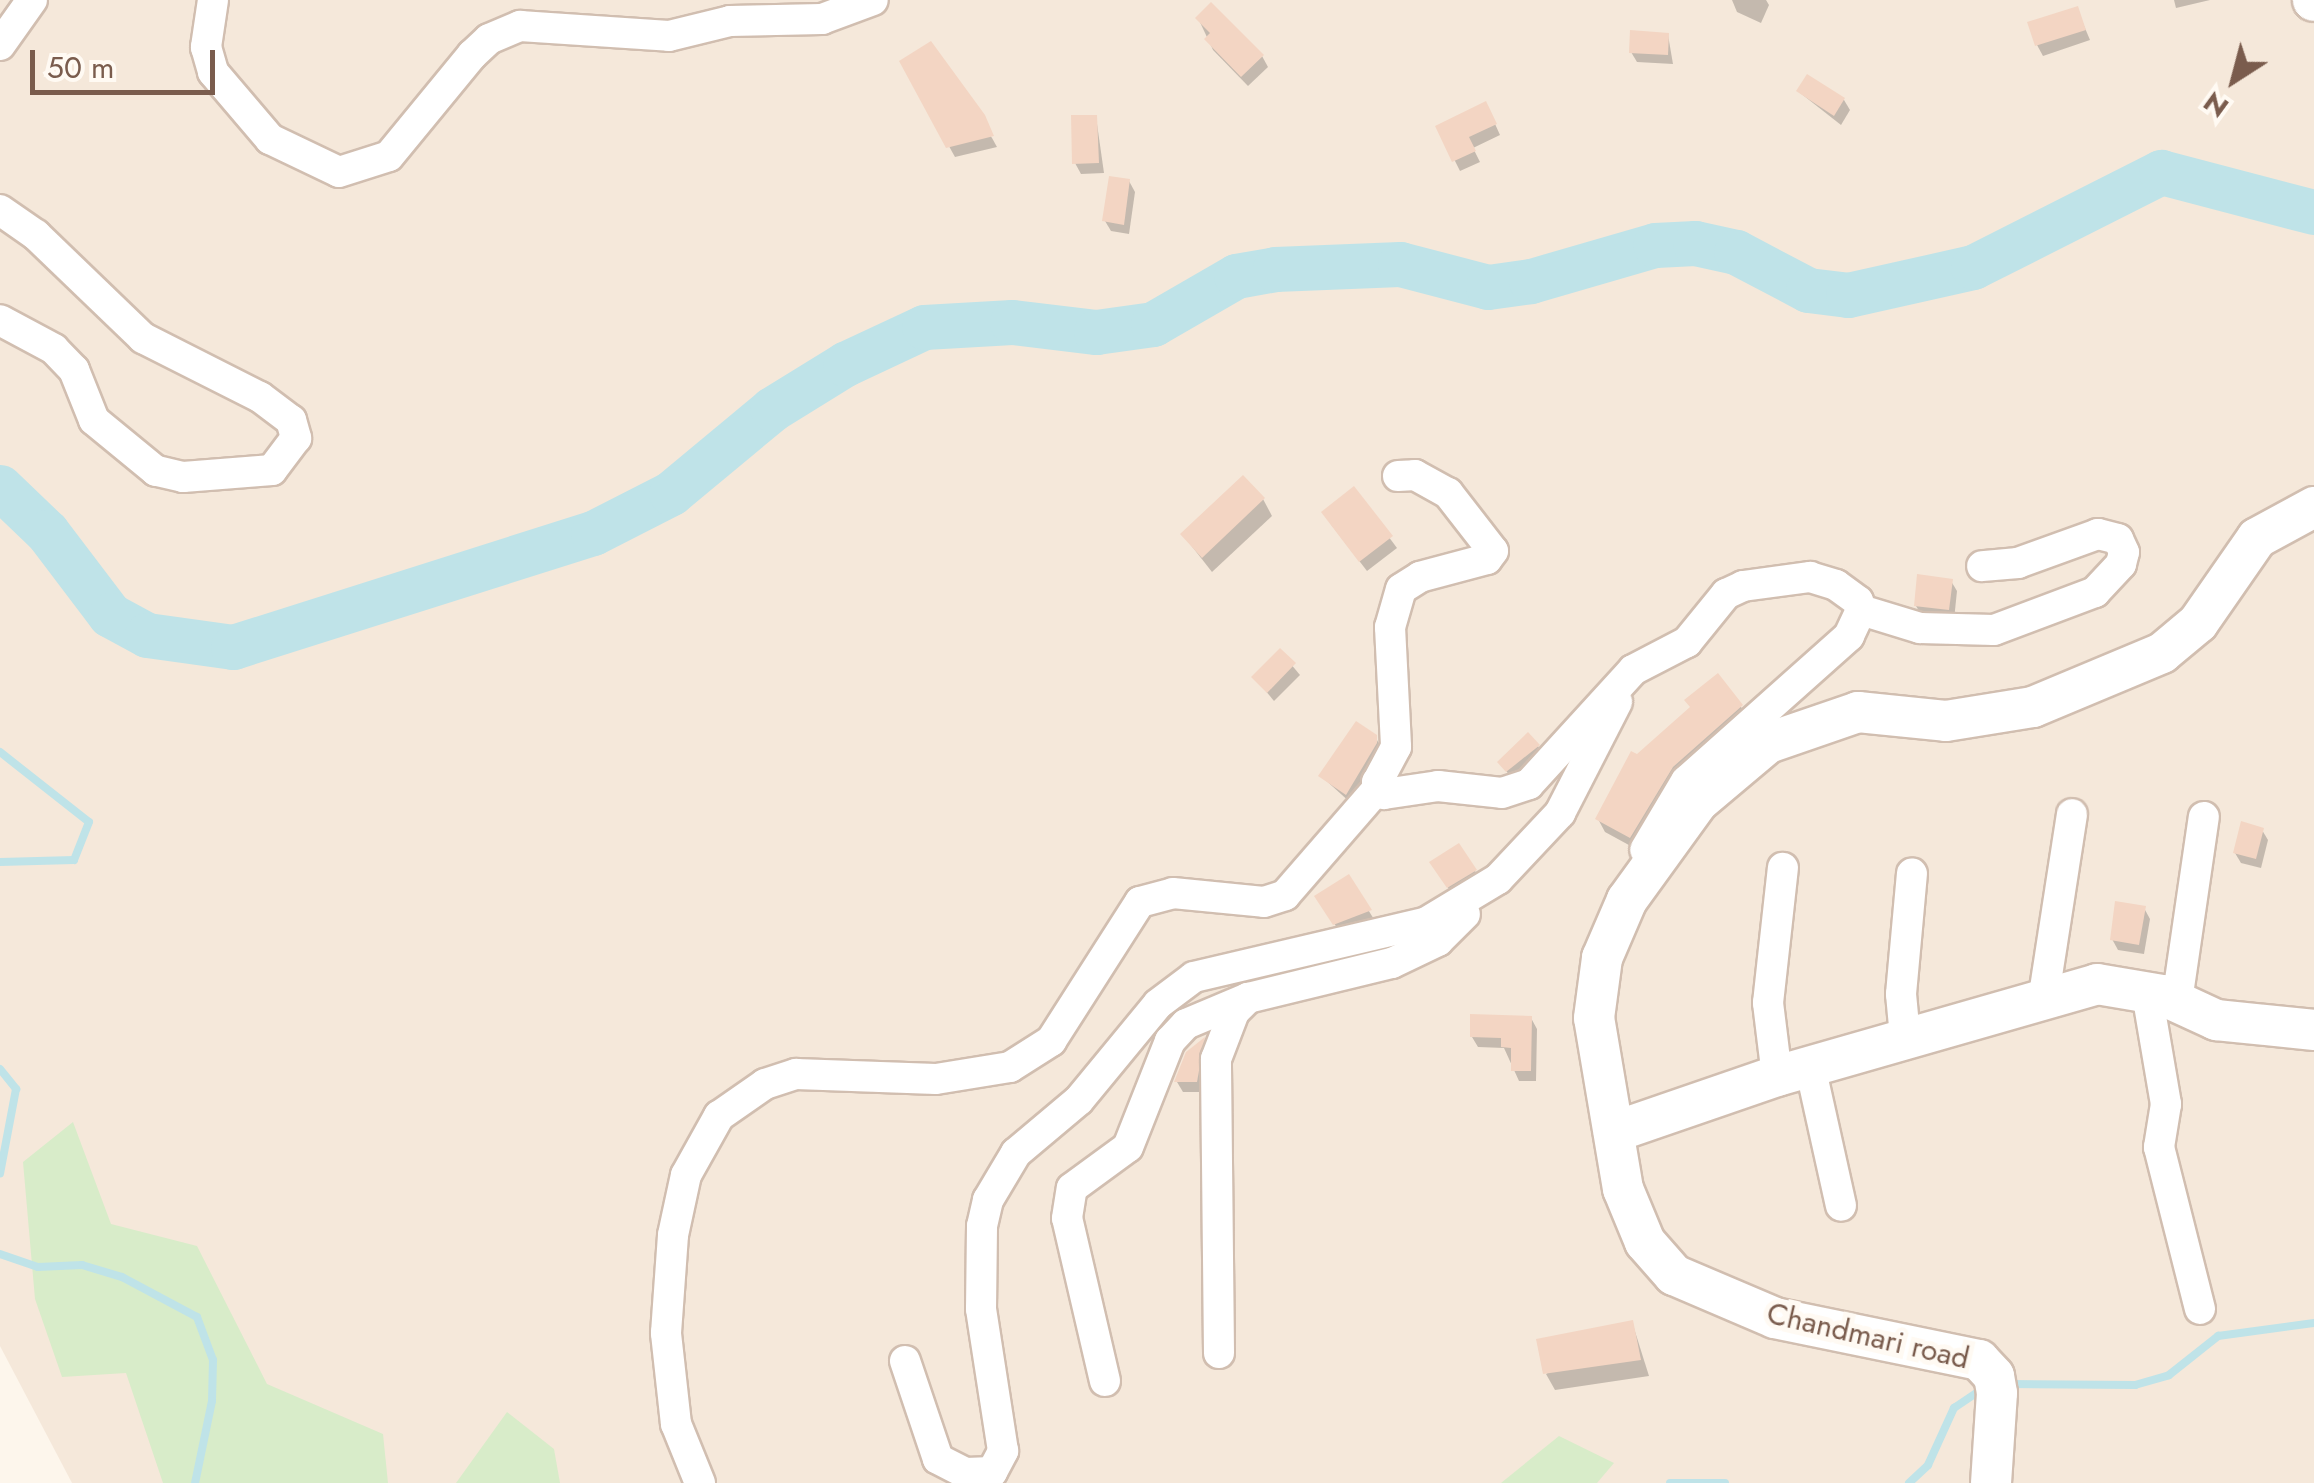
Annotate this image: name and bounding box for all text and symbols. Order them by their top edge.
scale bar [35,30,220,92]
north arrow [2184,30,2284,130]
text: 50 m [47,46,114,89]
text: N [2195,82,2237,128]
street label: Chandmari road [1763,1295,1973,1377]

